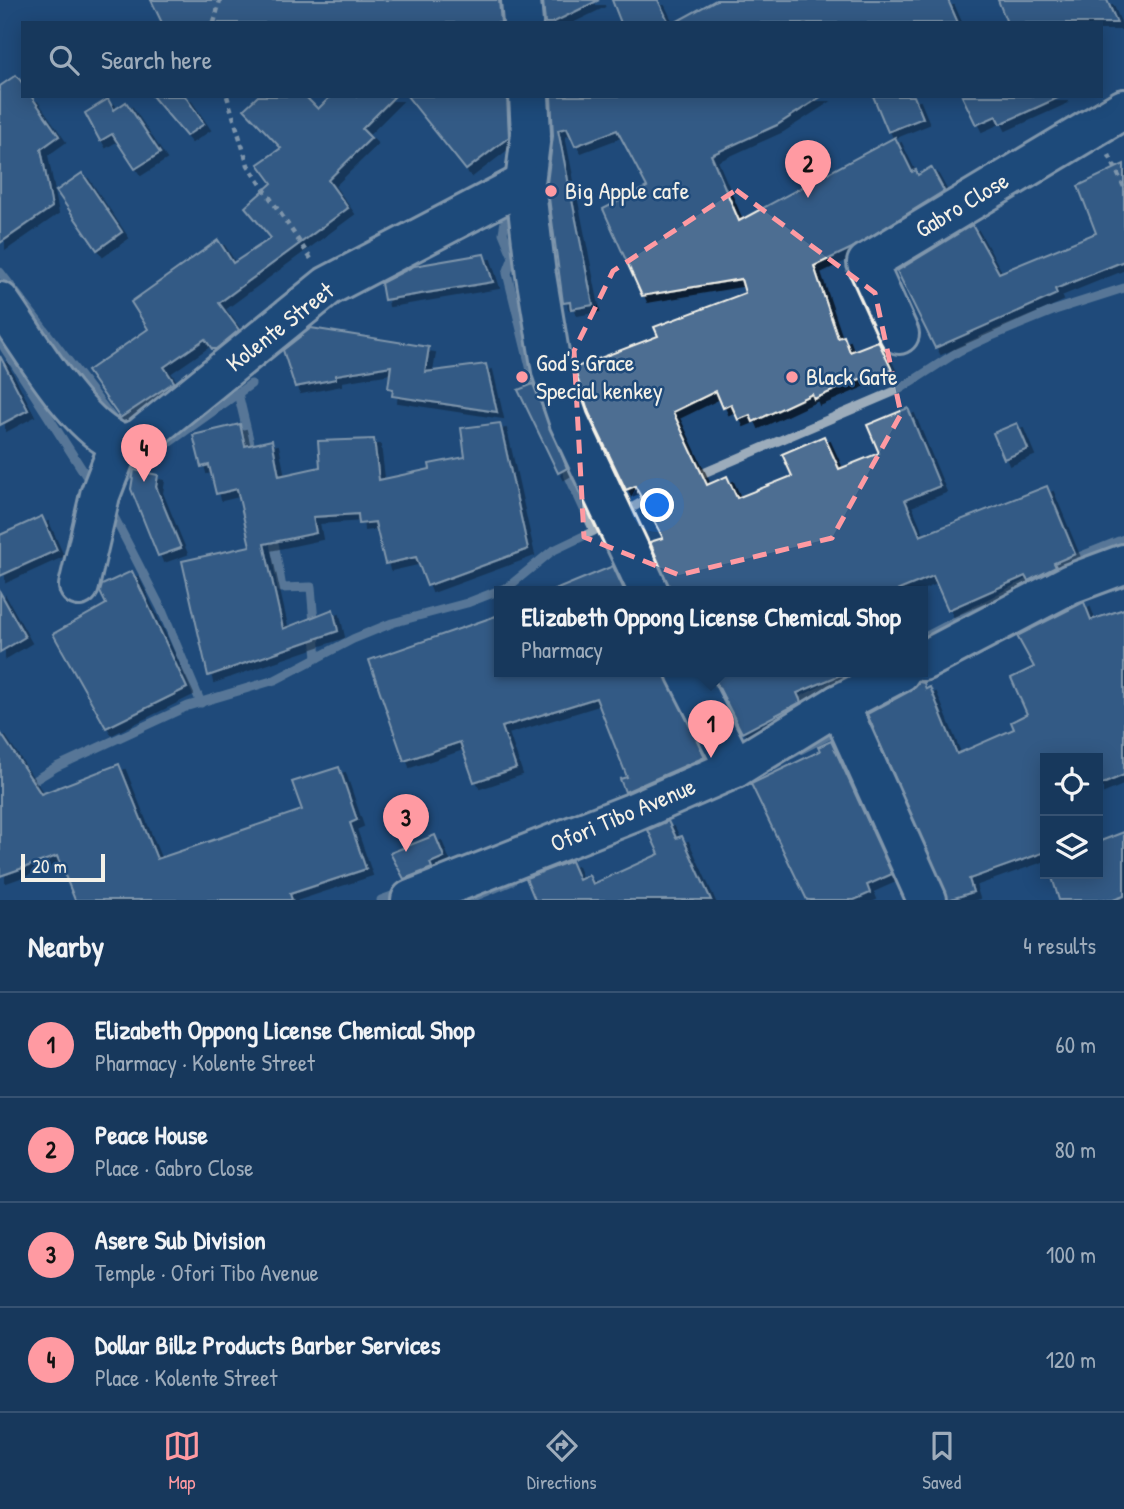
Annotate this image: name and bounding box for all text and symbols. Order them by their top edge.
search box [21,21,1103,98]
icon: search [45,41,83,79]
text: Search here [101,42,212,77]
pin: 2 [785,140,831,198]
street label: Gabro Close [909,164,1014,244]
place label: Big Apple cafe [565,174,690,206]
marker: Big Apple cafe [543,183,559,199]
street label: Kolente Street [219,274,340,378]
place label: God's Grace Special kenkey [536,346,663,406]
place label: Black Gate [806,360,898,392]
marker: God's Grace Special kenkey [514,369,530,385]
marker: Black Gate [784,369,800,385]
pin: 4 [121,424,167,482]
your location [640,488,674,522]
popup [494,586,928,677]
text: Elizabeth Oppong License Chemical Shop [521,599,901,634]
text: Pharmacy [521,634,603,665]
pin: 1 [688,700,734,758]
map controls [1040,753,1103,879]
button: locate [1040,753,1103,816]
street label: Ofori Tibo Avenue [545,769,700,859]
pin: 3 [383,794,429,852]
button: layers [1040,816,1103,879]
scale bar [21,851,105,883]
text: 20 m [32,853,67,879]
text: Nearby [28,926,104,966]
text: 4 results [1023,930,1096,961]
text: Elizabeth Oppong License Chemical Shop [95,1012,475,1047]
text: 1 [47,1029,55,1060]
text: 60 m [1056,1029,1096,1060]
text: Pharmacy · Kolente Street [95,1047,315,1078]
text: Peace House [95,1117,208,1152]
text: 2 [46,1134,56,1165]
text: 80 m [1055,1134,1096,1165]
text: Place · Gabro Close [95,1152,253,1183]
text: Asere Sub Division [95,1222,266,1257]
text: 3 [46,1239,56,1270]
text: 100 m [1046,1239,1096,1270]
text: Temple · Ofori Tibo Avenue [95,1257,319,1288]
text: Dollar Billz Products Barber Services [95,1327,441,1362]
text: 4 [47,1344,55,1375]
text: 120 m [1046,1344,1096,1375]
text: Place · Kolente Street [95,1362,277,1393]
tab: Map [163,1427,201,1495]
tab: Directions [527,1427,597,1495]
tab: Saved [922,1427,961,1495]

